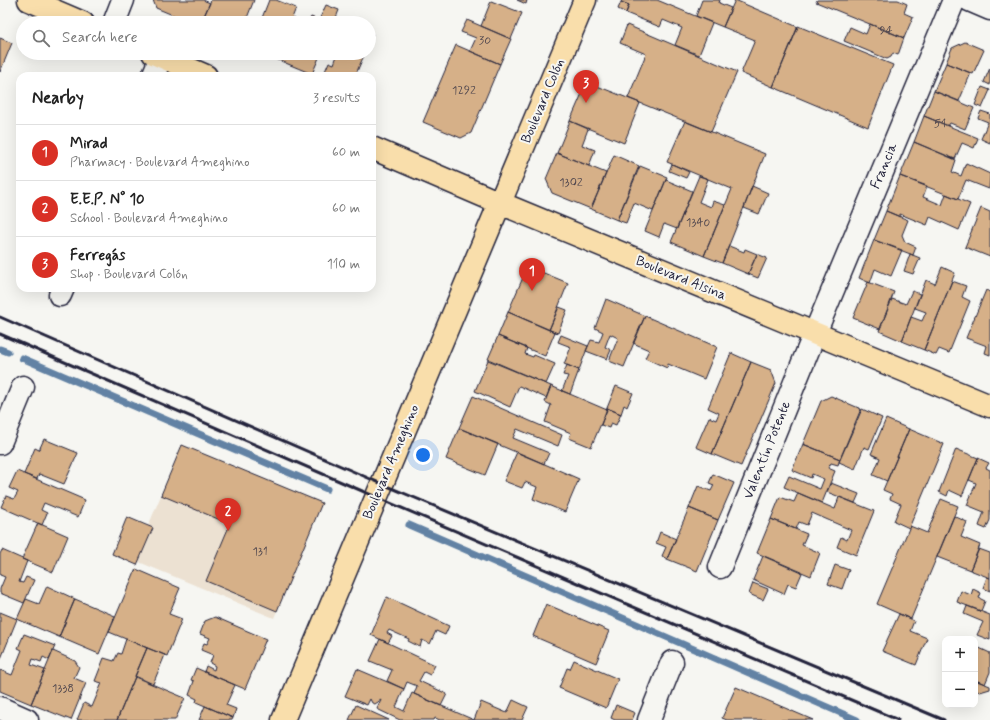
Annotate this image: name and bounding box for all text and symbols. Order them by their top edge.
search box [16,16,376,60]
house number: 94 [879,23,893,39]
icon: search [30,27,52,49]
text: Search here [62,28,138,48]
house number: 30 [479,33,491,49]
street label: Boulevard Colón [517,56,569,146]
pin: 3 [573,70,599,103]
house number: 1292 [452,83,476,99]
text: Nearby [32,87,84,109]
text: 3 results [313,90,360,107]
house number: 51 [934,116,946,132]
text: Mirad [70,134,107,154]
street label: Francia [866,140,902,192]
text: 1 [42,144,48,161]
text: 60 m [332,144,360,161]
text: Pharmacy · Boulevard Ameghino [70,154,250,171]
house number: 1302 [559,175,583,191]
text: E.E.P. N° 10 [70,190,145,210]
text: 2 [42,200,48,217]
text: 60 m [332,200,360,217]
text: School · Boulevard Ameghino [70,210,228,227]
house number: 1340 [686,215,710,231]
text: Ferregás [70,246,125,266]
street label: Boulevard Alsina [633,252,729,304]
text: 3 [42,256,48,273]
text: 110 m [327,256,360,273]
pin: 1 [519,258,545,291]
text: Shop · Boulevard Colón [70,266,188,283]
street label: Valentín Potente [739,398,795,502]
street label: Boulevard Ameghino [359,402,423,522]
your location [413,445,433,465]
pin: 2 [215,498,241,531]
house number: 131 [252,544,268,560]
map controls [942,636,978,708]
button: + [942,636,978,672]
button: − [942,672,978,708]
house number: 1338 [52,681,74,697]

